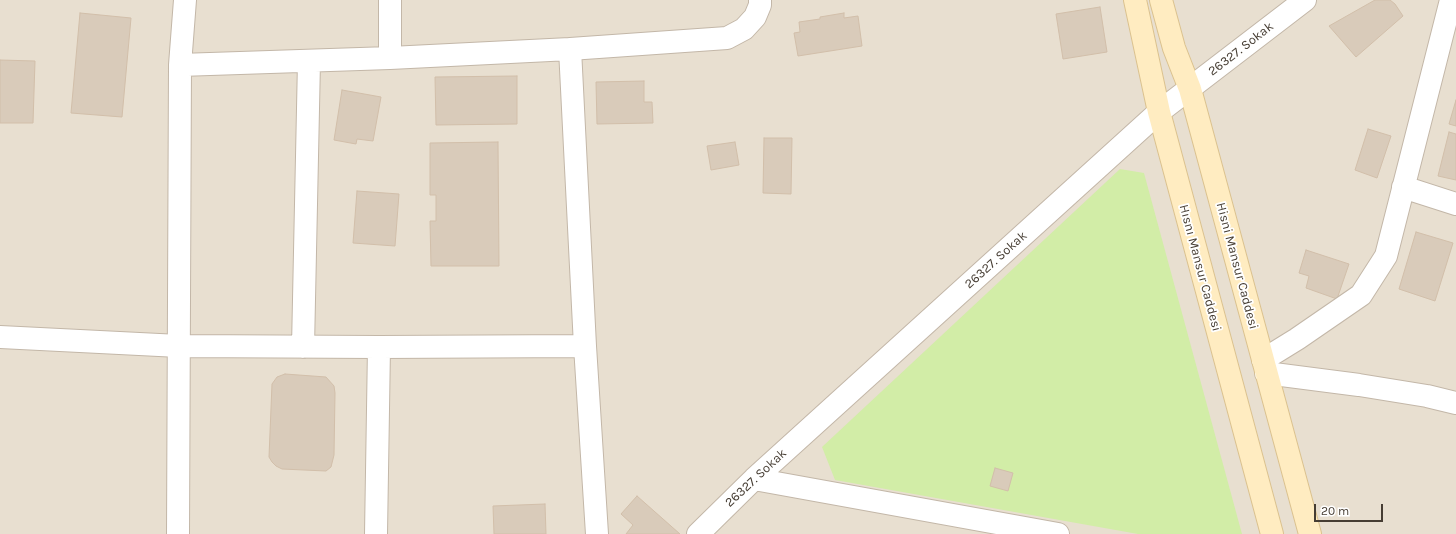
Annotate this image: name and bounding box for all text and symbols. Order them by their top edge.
street label: 26327. Sokak [1205,19,1277,79]
street label: Hisni Mansur Caddesi [1213,201,1261,331]
street label: Hısnı Mansur Caddesi [1176,203,1224,333]
street label: 26327. Sokak [962,228,1030,292]
street label: 26327. Sokak [722,446,790,510]
scale bar [1316,496,1385,522]
text: 20 m [1321,504,1349,518]

